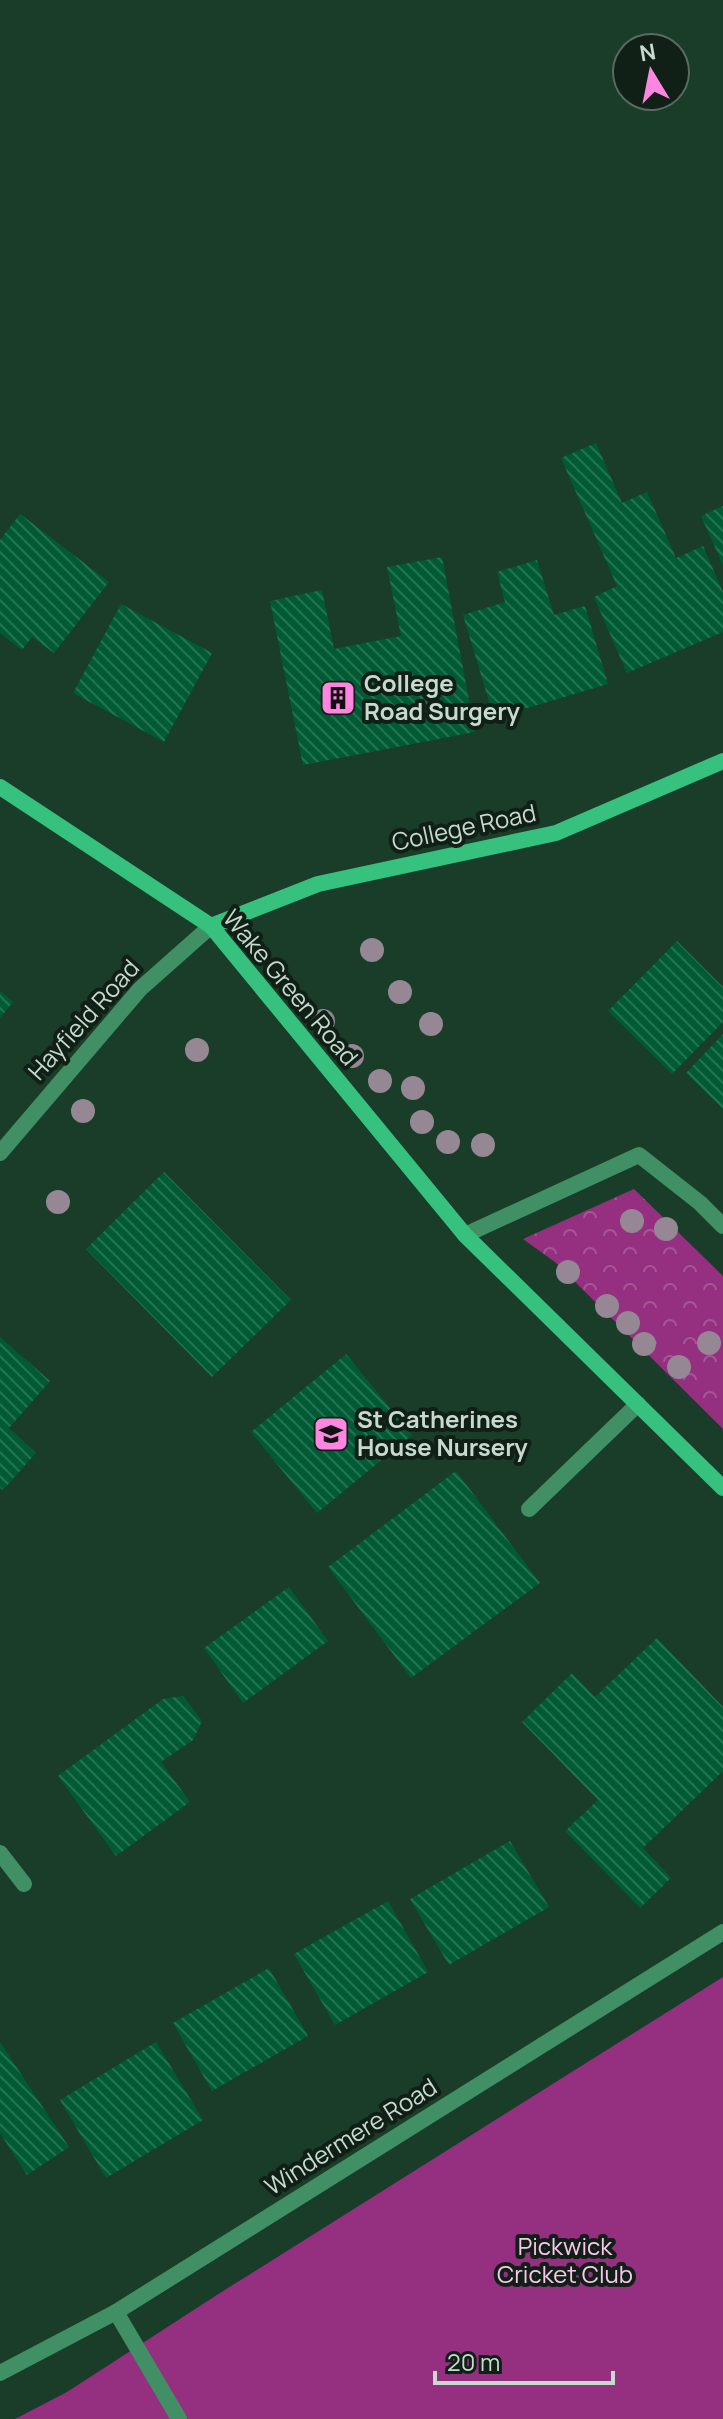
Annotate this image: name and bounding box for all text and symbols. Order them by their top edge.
north arrow [611,32,691,112]
text: N [637,36,658,68]
place label: College Road Surgery [364,666,520,727]
building icon: College Road Surgery [319,679,357,717]
street label: College Road [389,795,539,858]
street label: Wake Green Road [216,902,366,1072]
street label: Hayfield Road [20,952,146,1086]
place label: St Catherines House Nursery [357,1402,528,1463]
school or university icon: St Catherines House Nursery [312,1415,350,1453]
street label: Windermere Road [258,2070,443,2202]
park label: Pickwick Cricket Club [497,2229,633,2290]
scale bar [435,2335,613,2385]
text: 20 m [447,2345,500,2378]

